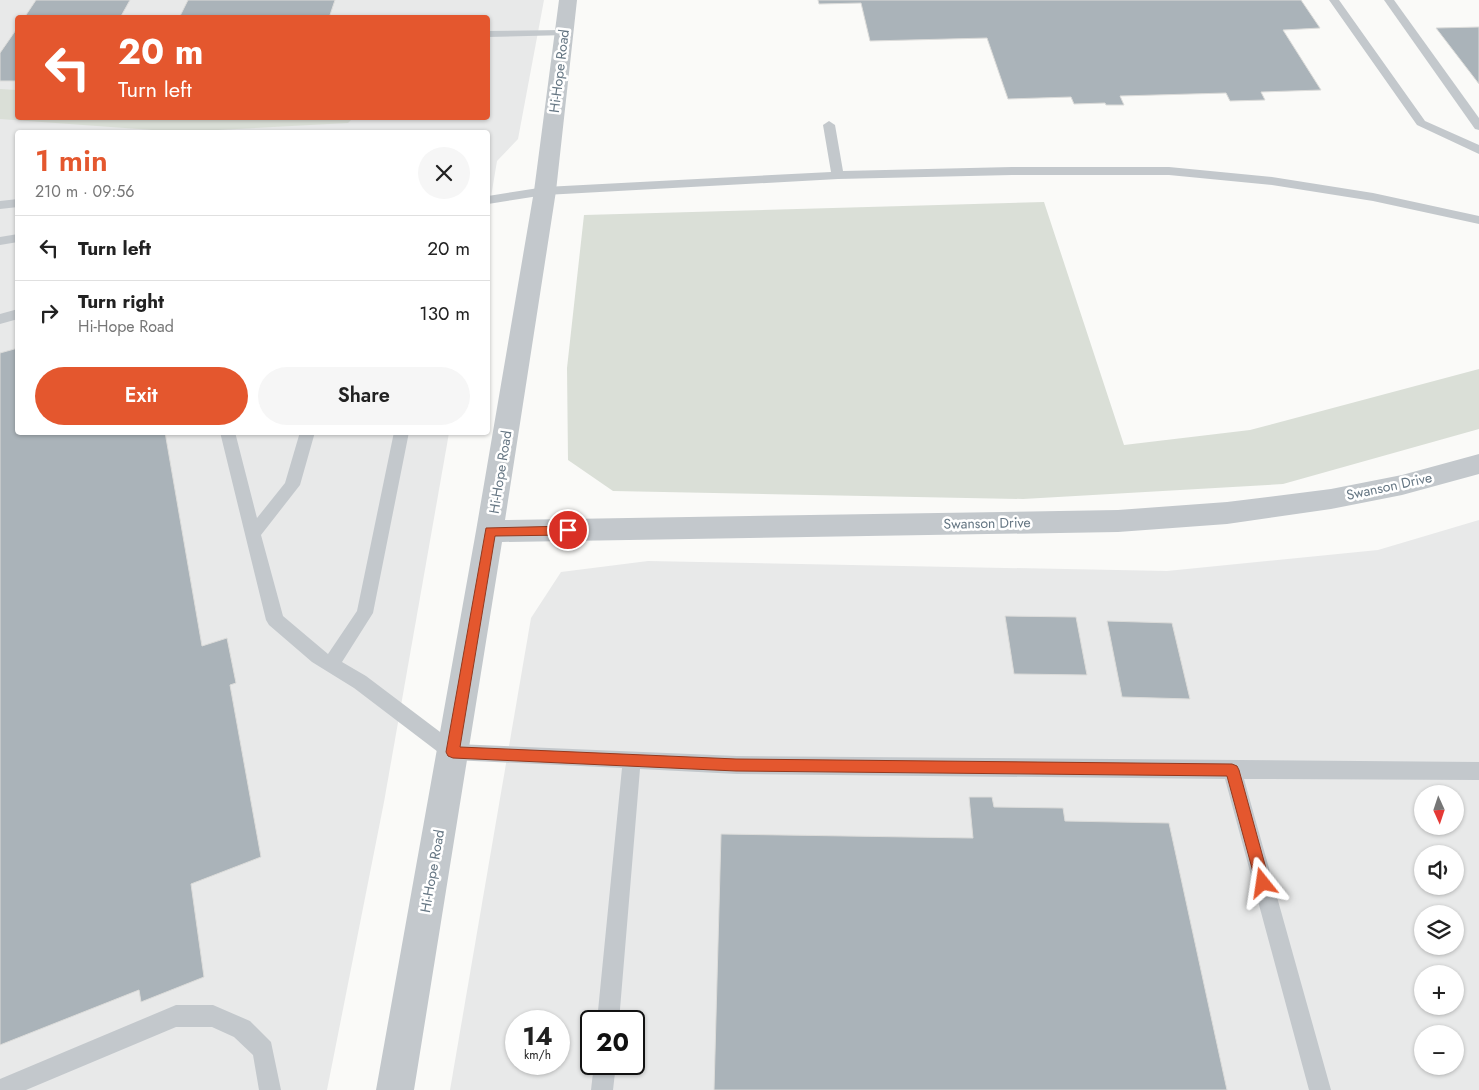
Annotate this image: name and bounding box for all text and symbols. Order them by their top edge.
text: 20 m [118,27,203,77]
street label: Hi-Hope Road [544,28,574,114]
icon: left [35,35,100,100]
text: Turn left [118,73,192,105]
text: 1 min [35,139,108,182]
button: close [418,147,470,199]
text: 210 m · 09:56 [35,180,134,203]
icon: left [35,234,63,262]
text: Turn left [78,235,151,262]
text: 20 m [427,235,470,262]
text: Turn right [78,288,164,315]
icon: right [35,299,63,327]
text: 130 m [419,300,470,327]
text: Hi-Hope Road [78,315,174,338]
button: Exit [35,367,248,425]
button: Share [258,367,470,425]
street label: Hi-Hope Road [484,429,516,515]
street label: Swanson Drive [1344,467,1434,505]
pin [547,509,589,551]
street label: Swanson Drive [943,512,1031,534]
icon: arrive [554,516,582,544]
north arrow [1414,785,1464,835]
map controls [1414,785,1464,1075]
street label: Hi-Hope Road [415,828,449,914]
button: sound [1414,845,1464,895]
position arrow [1236,856,1288,908]
button: layers [1414,905,1464,955]
button: + [1414,965,1464,1015]
speed limit sign: 20 [580,1010,645,1075]
text: 14 [522,1018,553,1054]
button: − [1414,1025,1464,1075]
text: km/h [524,1046,551,1064]

